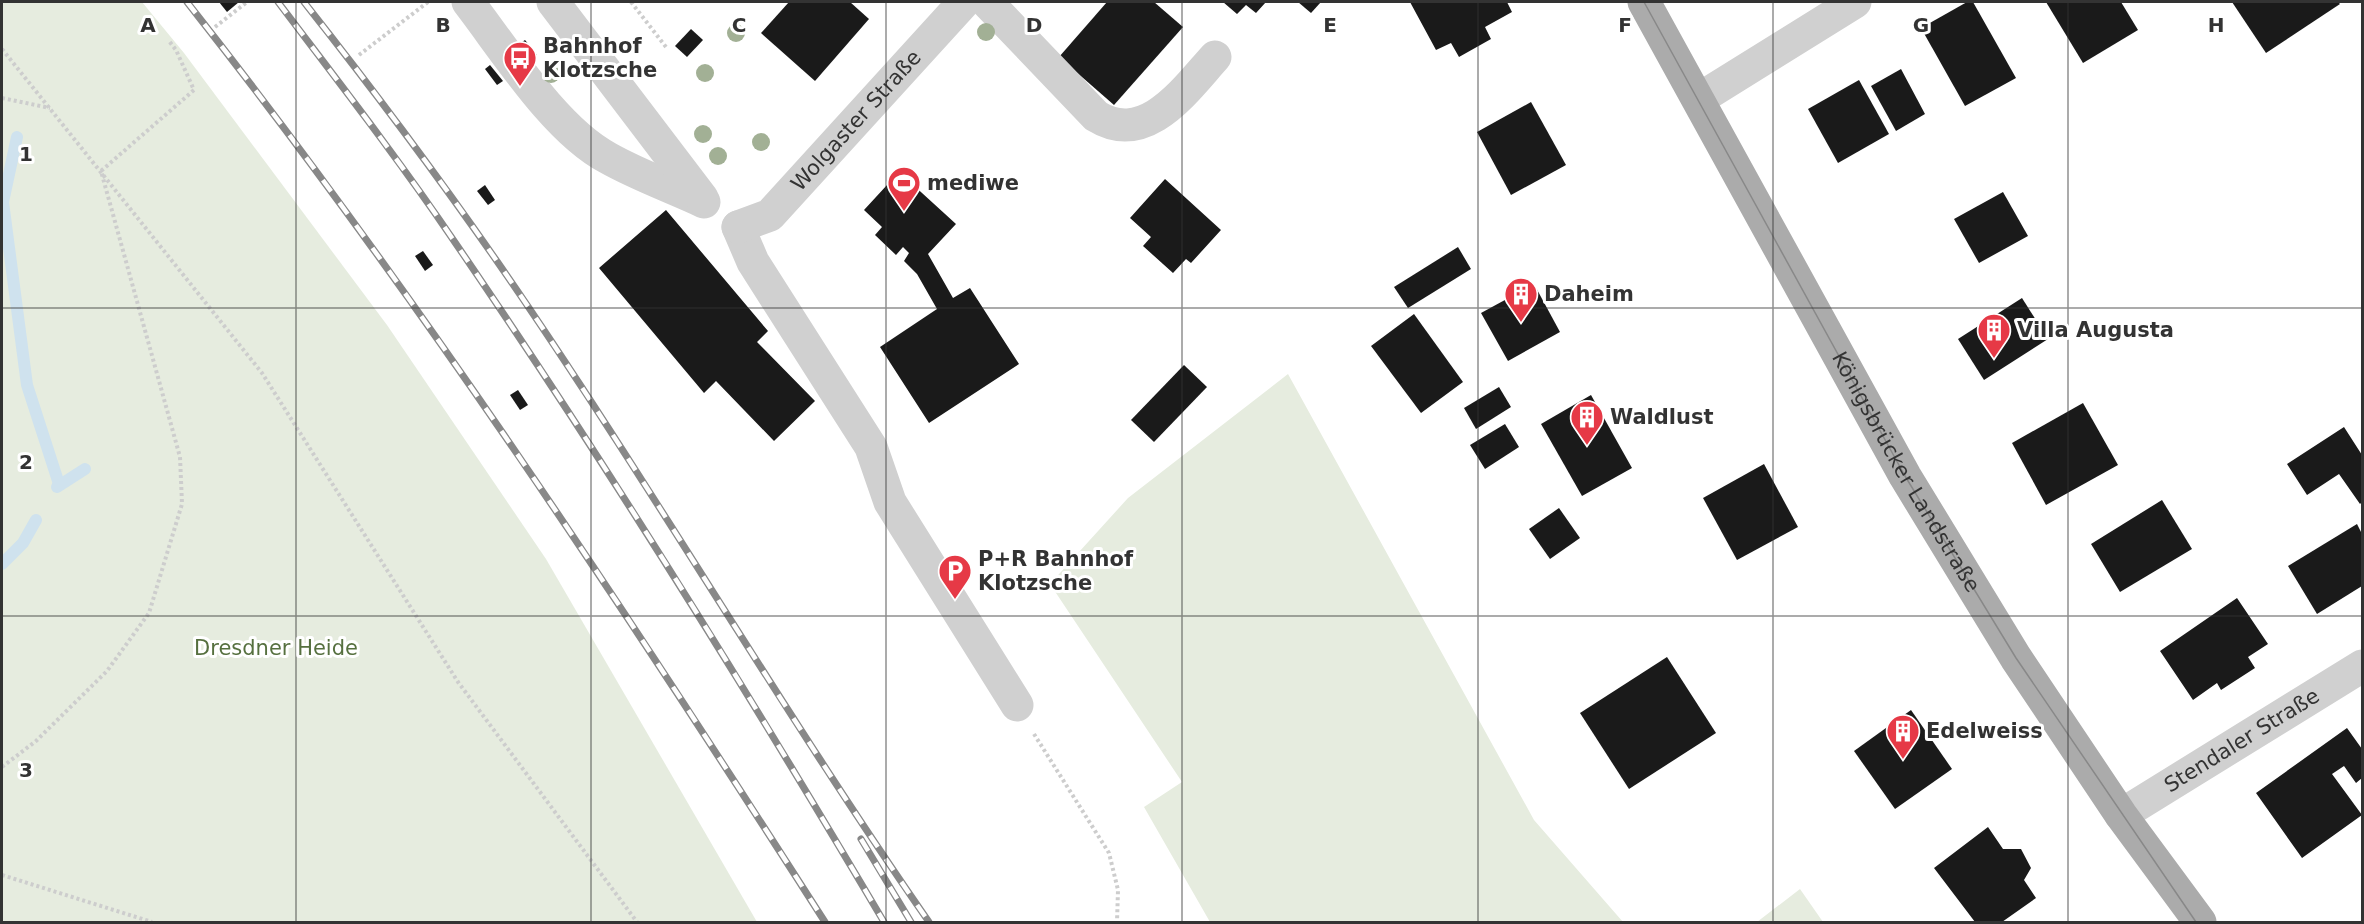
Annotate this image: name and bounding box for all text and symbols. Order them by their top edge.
text: A [140,13,156,37]
text: B [435,13,451,37]
text: C [732,13,746,37]
text: D [1026,13,1042,37]
text: E [1323,13,1337,37]
text: F [1618,13,1632,37]
text: G [1913,13,1929,37]
text: H [2208,13,2224,37]
place label: Bahnhof Klotzsche [543,34,657,82]
bus stop icon: Bahnhof Klotzsche [502,40,538,87]
street label: Wolgaster Straße [786,45,926,196]
text: 1 [19,142,33,166]
sports icon: mediwe [886,165,922,212]
place label: mediwe [927,171,1019,195]
building icon: Daheim [1503,276,1539,323]
place label: Daheim [1544,282,1634,306]
building icon: Villa Augusta [1976,312,2012,359]
place label: Villa Augusta [2017,318,2174,342]
street label: Königsbrücker Landstraße [1827,348,1985,596]
building icon: Waldlust [1569,399,1605,446]
place label: Waldlust [1610,405,1714,429]
text: 2 [19,450,33,474]
place label: P+R Bahnhof Klotzsche [978,547,1134,595]
parking icon: P+R Bahnhof Klotzsche [937,553,973,600]
park label: Dresdner Heide [194,636,358,660]
street label: Stendaler Straße [2160,683,2324,797]
building icon: Edelweiss [1885,713,1921,760]
place label: Edelweiss [1926,719,2043,743]
text: 3 [19,758,33,782]

